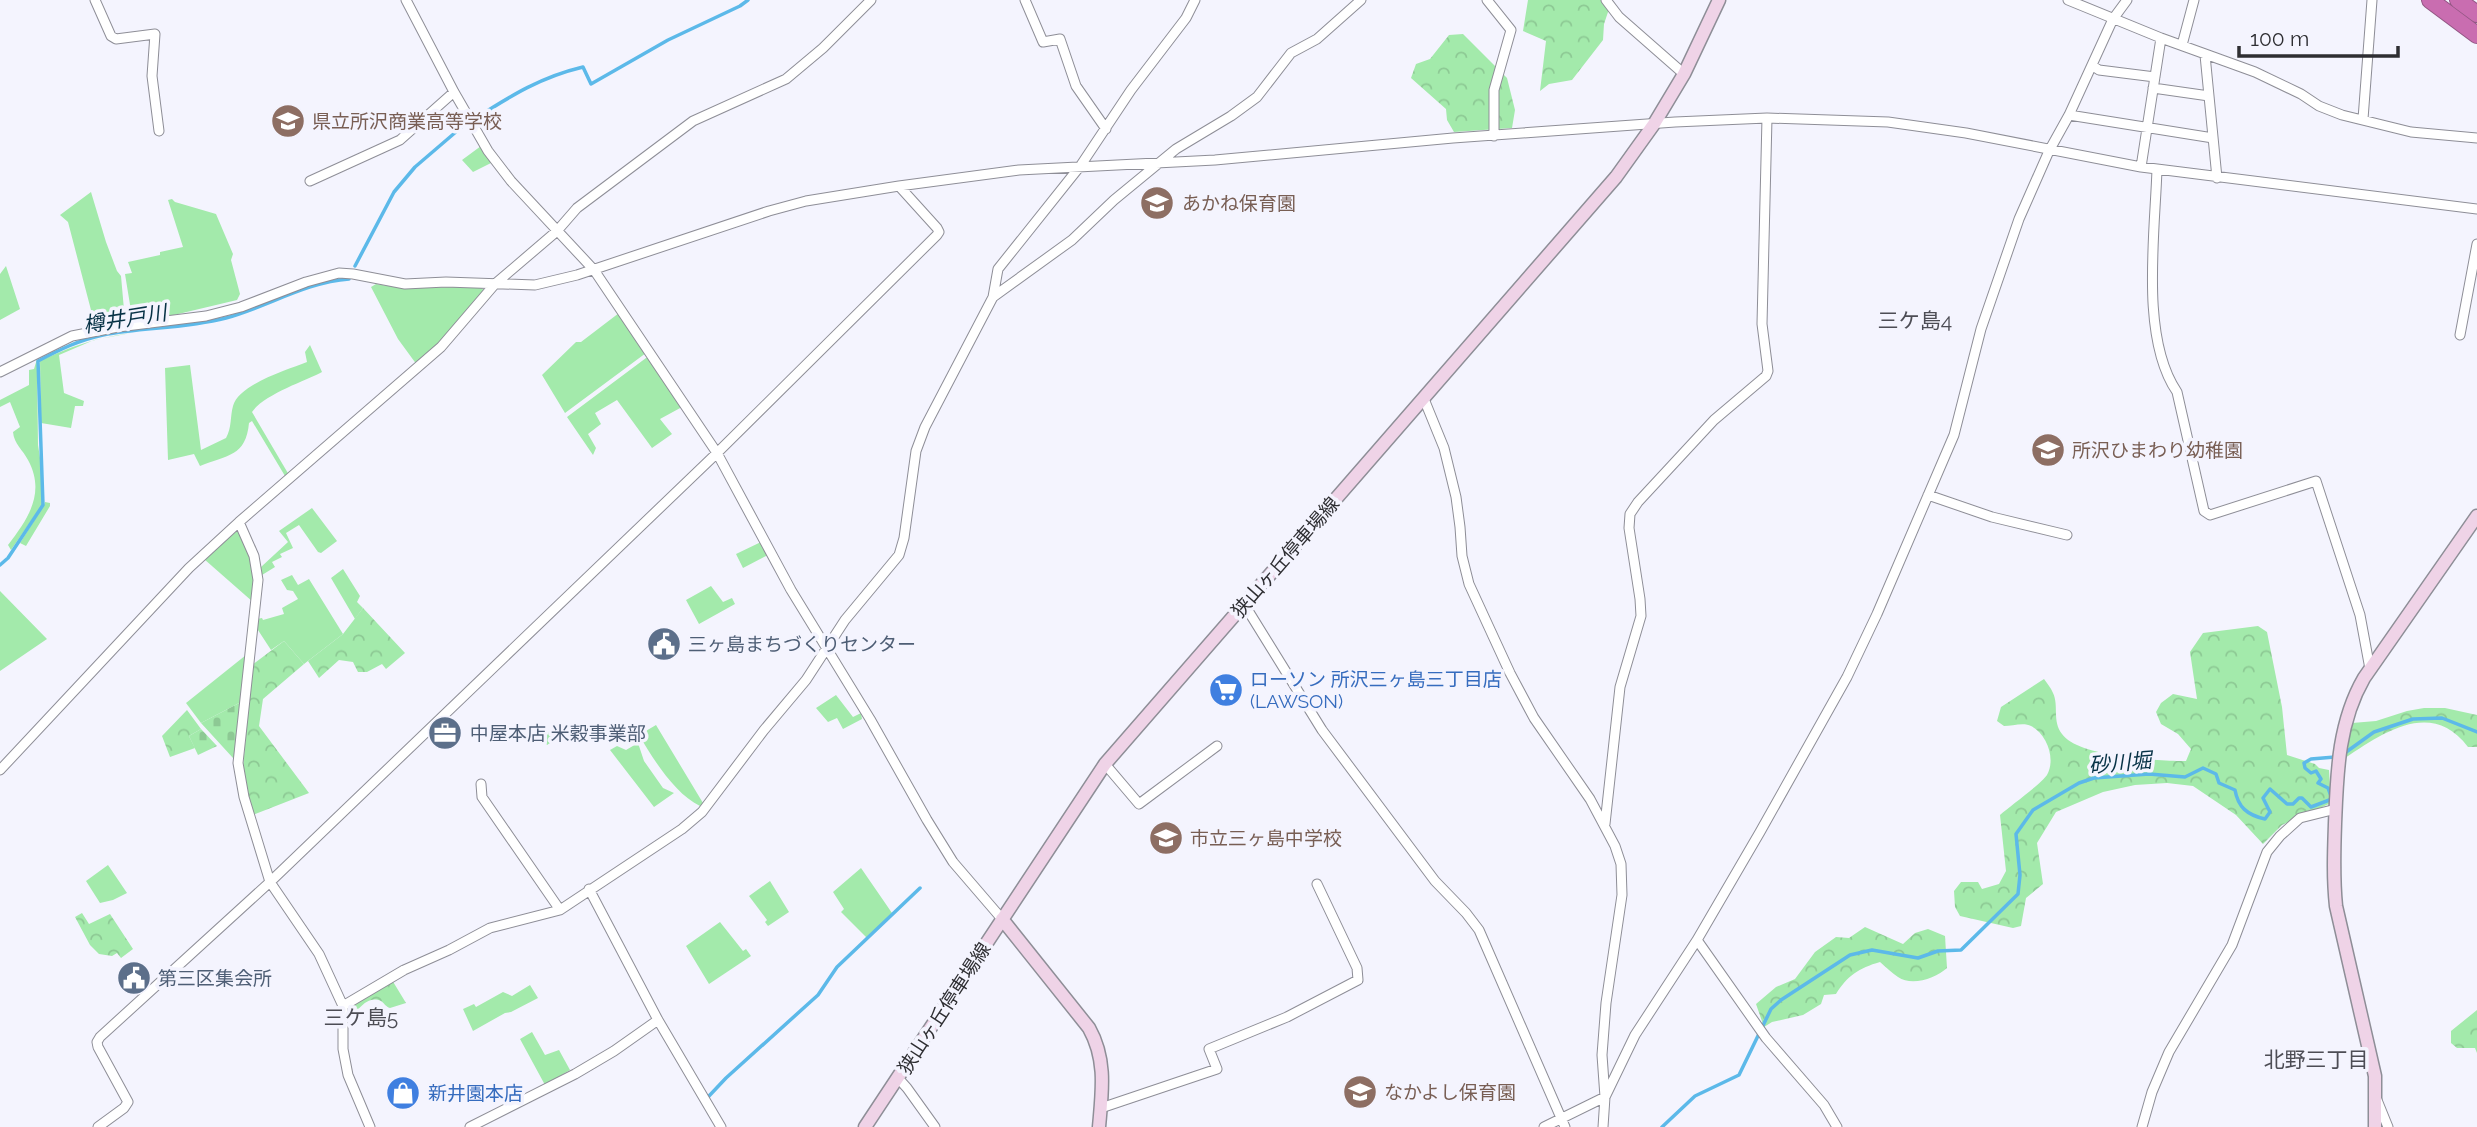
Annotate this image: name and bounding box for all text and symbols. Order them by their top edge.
scale bar [2239,14,2398,58]
text: 100 m [2250,26,2309,51]
school or university icon: 県立所沢商業高等学校 [269,102,307,140]
place label: 県立所沢商業高等学校 [312,110,502,132]
school or university icon: あかね保育園 [1138,184,1176,222]
place label: あかね保育園 [1182,192,1296,214]
water label: 樽井戸川 [81,299,170,337]
district label: 三ケ島4 [1878,308,1952,333]
school or university icon: 所沢ひまわり幼稚園 [2029,431,2067,469]
place label: 所沢ひまわり幼稚園 [2072,439,2243,461]
street label: 狭山ヶ丘停車場線 [1227,492,1343,622]
public building icon: 三ヶ島まちづくりセンター [645,625,683,663]
place label: 三ヶ島まちづくりセンター [688,633,916,655]
place label: ローソン 所沢三ヶ島三丁目店 (LAWSON) [1250,668,1502,712]
supermarket icon: ローソン 所沢三ヶ島三丁目店 (LAWSON) [1207,671,1245,709]
office icon: 中屋本店 米穀事業部 [426,714,464,752]
place label: 中屋本店 米穀事業部 [470,722,646,744]
water label: 砂川堀 [2087,747,2155,778]
school or university icon: 市立三ヶ島中学校 [1147,819,1185,857]
place label: 市立三ヶ島中学校 [1190,827,1342,849]
street label: 狭山ヶ丘停車場線 [893,938,995,1078]
public building icon: 第三区集会所 [115,959,153,997]
place label: 第三区集会所 [158,967,272,989]
district label: 三ケ島5 [324,1005,398,1030]
district label: 北野三丁目 [2264,1047,2369,1072]
school or university icon: なかよし保育園 [1341,1073,1379,1111]
shop icon: 新井園本店 [384,1074,422,1112]
place label: なかよし保育園 [1384,1081,1516,1103]
place label: 新井園本店 [428,1082,523,1104]

